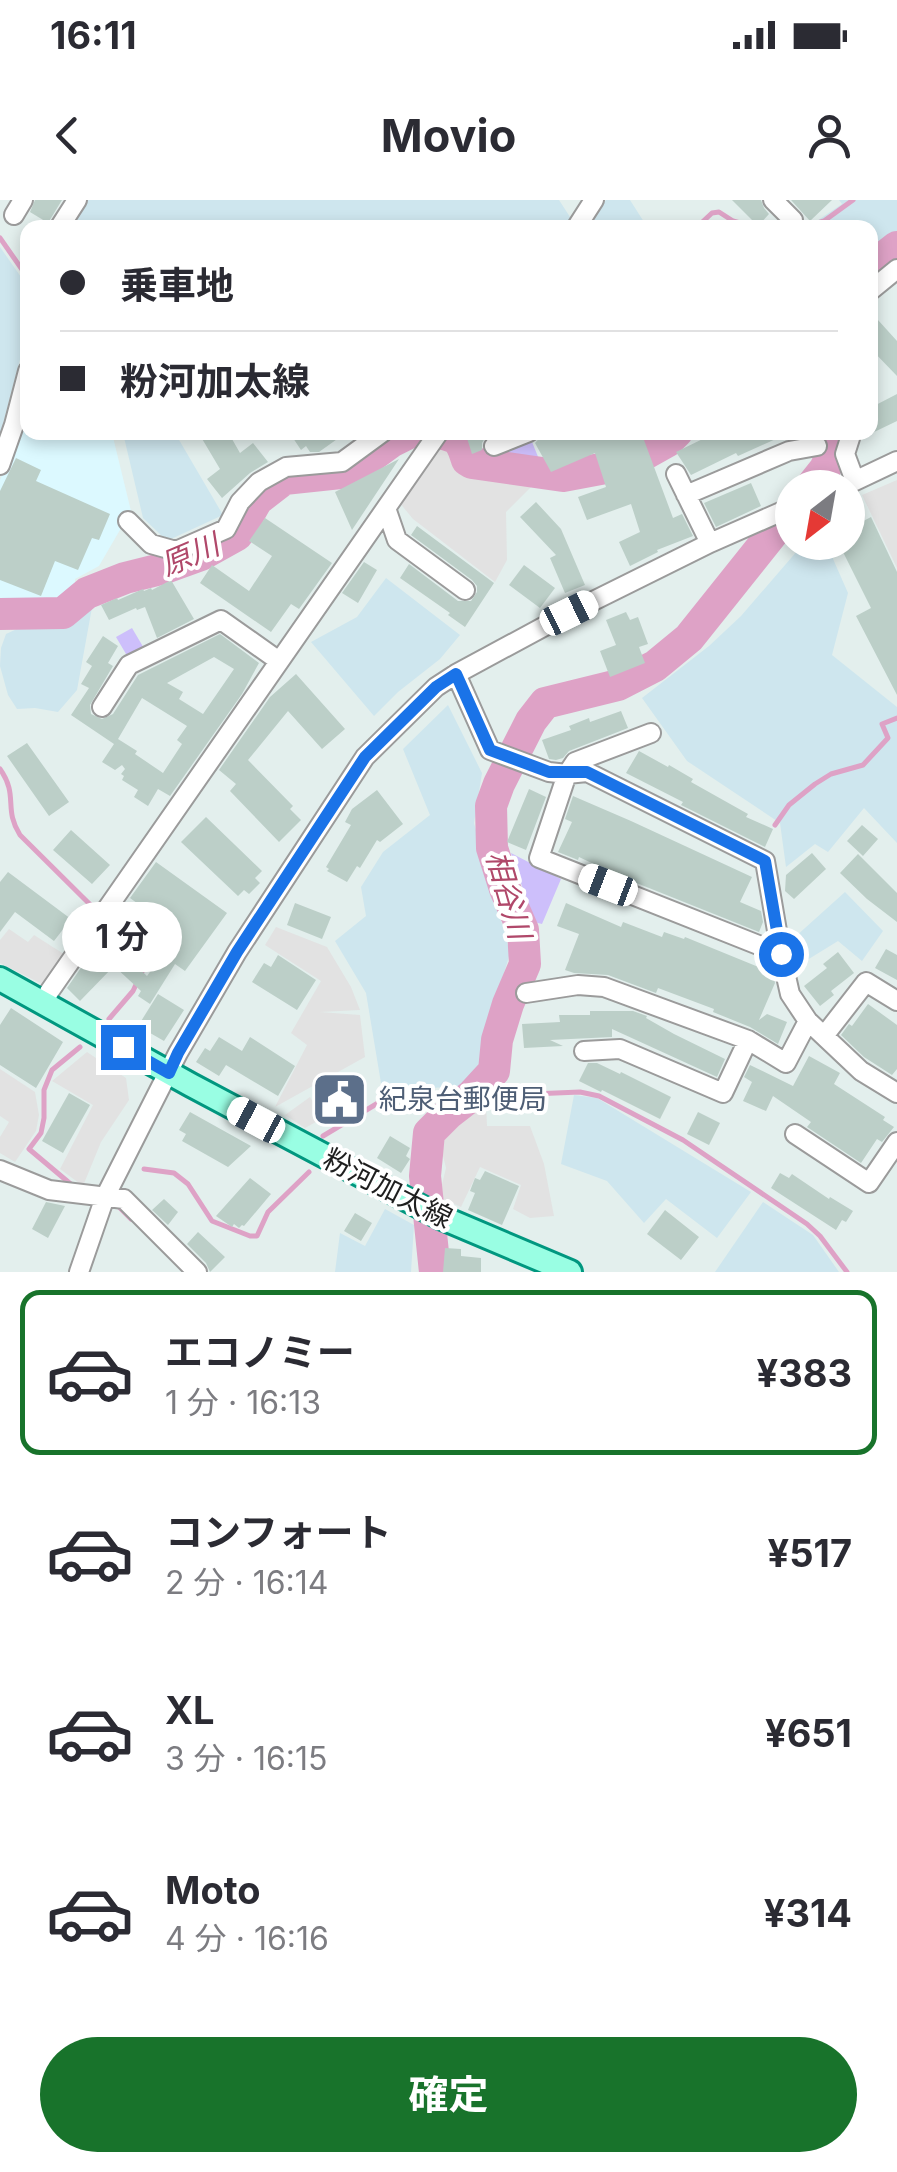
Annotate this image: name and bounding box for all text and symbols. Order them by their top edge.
text: 16:11 [50,12,137,58]
icon: back [40,108,95,163]
text: Movio [381,108,516,163]
icon: person [802,108,857,163]
text: 乗車地 [120,262,234,308]
text: 粉河加太線 [120,358,310,404]
north arrow [775,470,865,560]
map controls [775,470,865,560]
water label: 原川 [155,525,227,582]
car [535,586,603,640]
water label: 相谷川 [479,847,539,946]
car [575,860,641,910]
callout: 1 分 [63,902,183,972]
text: 1 分 [95,917,149,956]
route start [759,932,804,977]
route end [101,1025,146,1070]
public building icon: 紀泉台郵便局 [310,1069,370,1129]
place label: 紀泉台郵便局 [379,1082,547,1116]
car [222,1093,290,1147]
street label: 粉河加太線 [318,1141,458,1235]
icon: car [45,1328,135,1418]
text: エコノミー [165,1329,355,1375]
text: ¥383 [757,1350,852,1396]
text: 1 分 · 16:13 [165,1383,321,1422]
icon: car [45,1508,135,1598]
text: コンフォート [165,1509,392,1555]
text: ¥517 [768,1530,852,1576]
text: 2 分 · 16:14 [165,1563,329,1602]
text: XL [165,1687,215,1733]
icon: car [45,1688,135,1778]
text: ¥651 [765,1710,852,1756]
text: 3 分 · 16:15 [165,1739,328,1778]
text: Moto [165,1867,261,1913]
icon: car [45,1868,135,1958]
text: ¥314 [764,1890,852,1936]
text: 4 分 · 16:16 [165,1919,329,1958]
button: 確定 [40,2037,857,2152]

